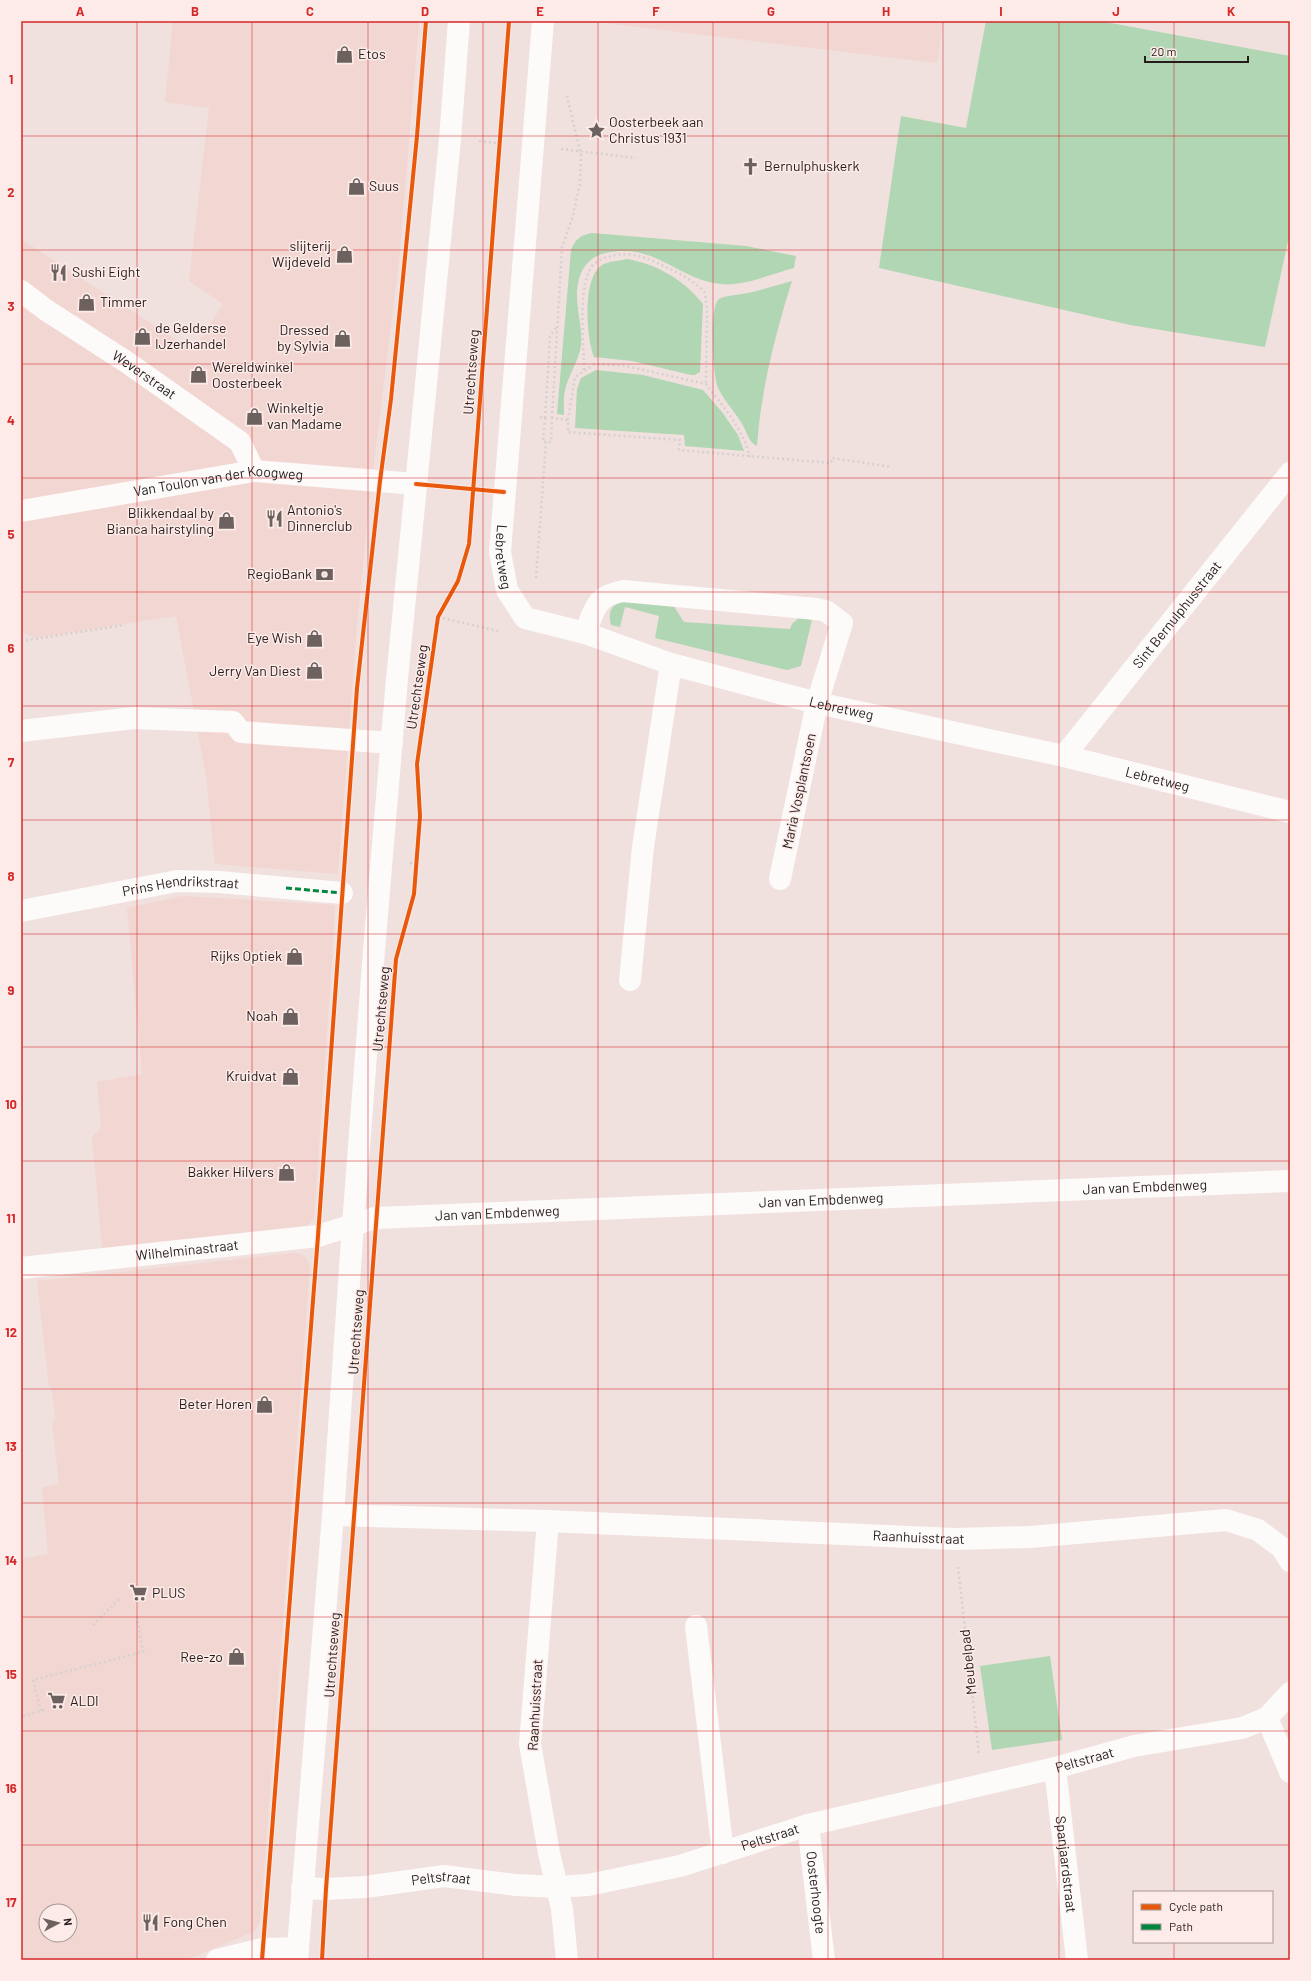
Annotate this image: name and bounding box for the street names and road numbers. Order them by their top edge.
street label: Utrechtseweg [459,329,482,415]
street label: Weverstraat [109,346,180,402]
street label: Van Toulon van der Koogweg [132,462,304,500]
street label: Lebretweg [492,524,516,591]
street label: Sint Bernulphusstraat [1129,557,1225,671]
street label: Utrechtseweg [402,643,431,730]
street label: Lebretweg [807,692,875,723]
street label: Maria Vosplantsoen [778,732,819,850]
street label: Lebretweg [1124,763,1191,795]
street label: Prins Hendrikstraat [121,872,240,899]
street label: Utrechtseweg [368,966,393,1052]
street label: Jan van Embdenweg [1082,1175,1207,1197]
street label: Jan van Embdenweg [759,1188,884,1210]
street label: Jan van Embdenweg [435,1202,560,1224]
street label: Wilhelminastraat [135,1236,239,1264]
street label: Utrechtseweg [344,1289,367,1375]
street label: Raanhuisstraat [872,1526,965,1547]
street label: Utrechtseweg [320,1612,343,1698]
street label: Meubelpad [956,1628,979,1696]
street label: Raanhuisstraat [524,1659,545,1751]
street label: Peltstraat [1053,1743,1116,1776]
street label: Spanjaardstraat [1053,1815,1081,1914]
street label: Peltstraat [739,1819,801,1854]
street label: Oosterhoogte [803,1850,830,1935]
street label: Peltstraat [410,1867,472,1888]

